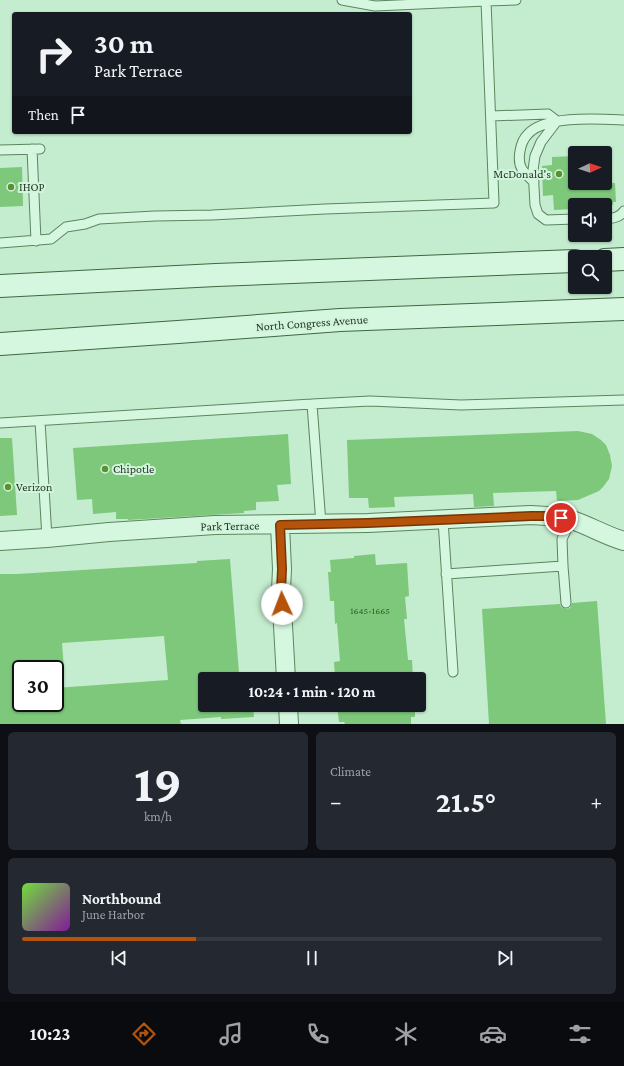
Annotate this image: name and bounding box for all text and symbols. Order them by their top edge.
icon: right [28,28,80,80]
text: 30 m [94,28,154,59]
text: Park Terrace [94,61,182,81]
icon: arrive [67,104,89,126]
text: Then [28,107,59,123]
north arrow [568,146,612,190]
map controls [568,146,612,294]
place label: McDonald's [493,167,551,181]
marker: McDonald's [554,169,564,179]
place label: IHOP [19,180,45,194]
marker: IHOP [6,182,16,192]
button: sound [568,198,612,242]
button: search [568,250,612,294]
street label: North Congress Avenue [256,312,368,334]
place label: Chipotle [113,462,154,476]
marker: Chipotle [100,464,110,474]
place label: Verizon [16,480,53,494]
marker: Verizon [3,482,13,492]
pin [544,501,578,535]
icon: arrive [550,507,572,529]
street label: Park Terrace [200,518,260,534]
position arrow [261,583,303,625]
house number: 1645-1665 [350,605,390,616]
speed limit sign: 30 [12,660,64,712]
text: 10:24 · 1 min · 120 m [248,684,376,700]
text: 19 [134,754,182,812]
text: Climate [330,764,371,779]
text: 21.5° [436,785,496,818]
text: − [330,789,342,814]
text: + [590,789,602,814]
text: km/h [144,809,172,824]
text: Northbound [82,891,161,907]
text: June Harbor [82,907,145,922]
icon: previous [108,947,130,969]
icon: pause [301,947,323,969]
icon: next [494,947,516,969]
icon: directions [130,1020,158,1048]
icon: music [217,1020,245,1048]
icon: phone [304,1020,332,1048]
icon: climate [392,1020,420,1048]
icon: car [479,1020,507,1048]
icon: filters [566,1020,594,1048]
text: 10:23 [30,1024,70,1044]

